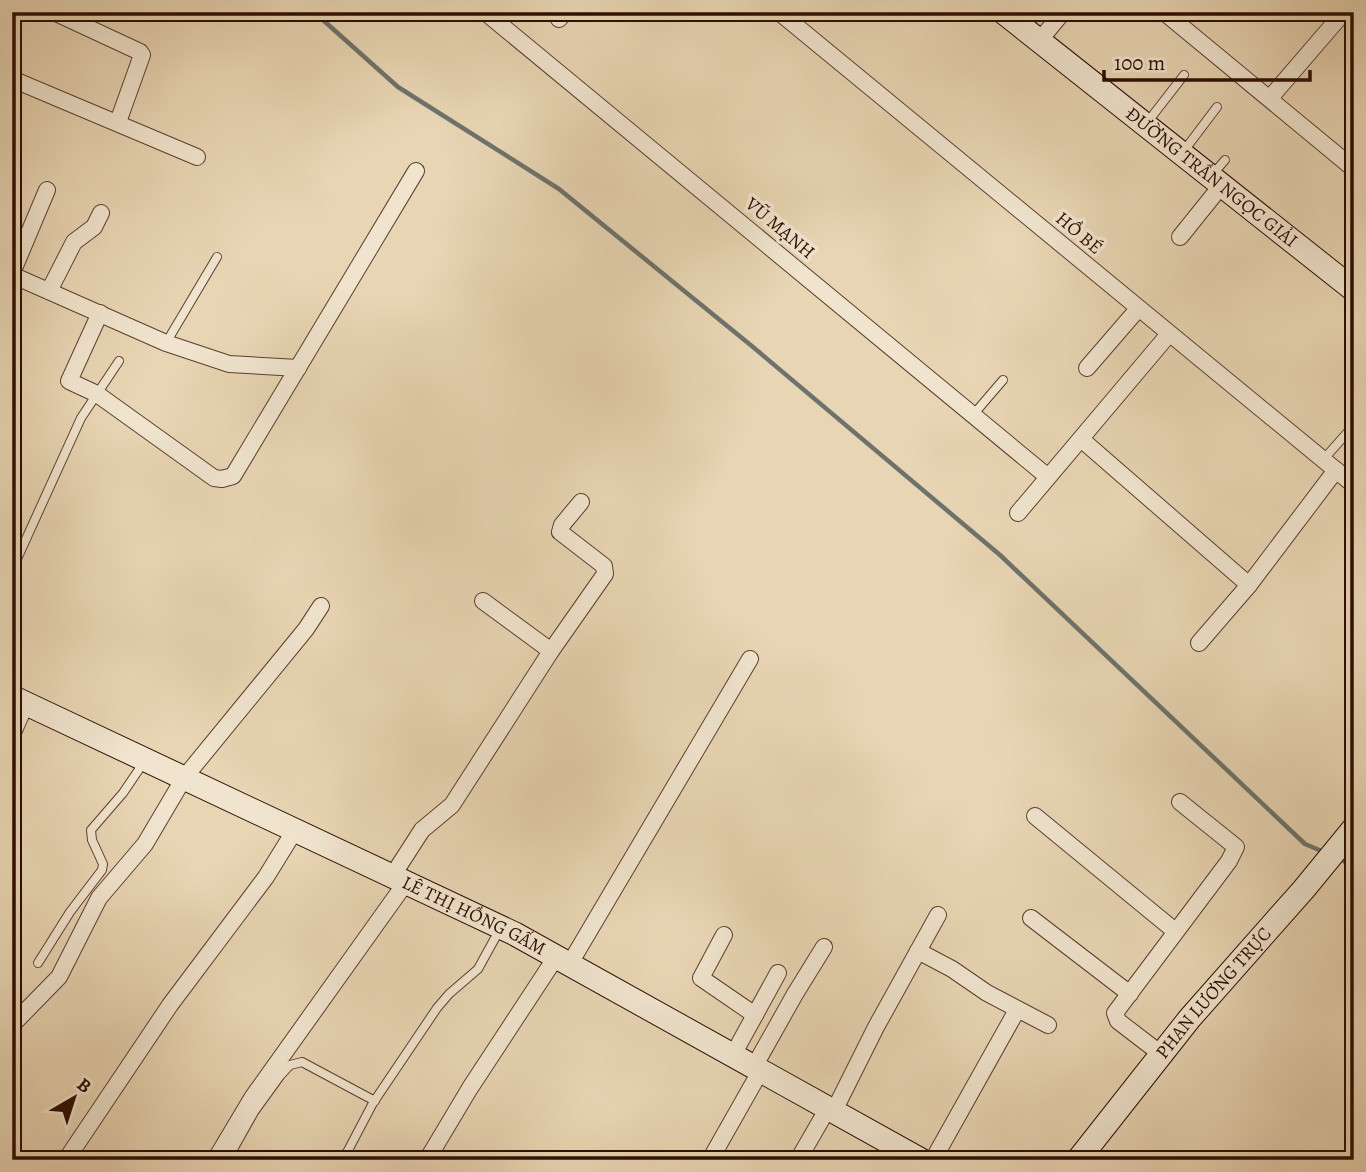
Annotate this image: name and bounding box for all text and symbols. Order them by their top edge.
scale bar [1104,38,1310,82]
text: 100 m [1114,49,1165,77]
street label: ĐƯỜNG TRẦN NGỌC GIẢI [1120,101,1303,254]
street label: VŨ MẠNH [739,191,820,265]
street label: HỒ BÉ [1050,206,1108,260]
street label: LÊ THỊ HỒNG GẤM [398,870,551,962]
street label: PHAN LƯƠNG TRỰC [1150,922,1277,1064]
north arrow [38,1064,108,1134]
text: B [71,1072,97,1099]

